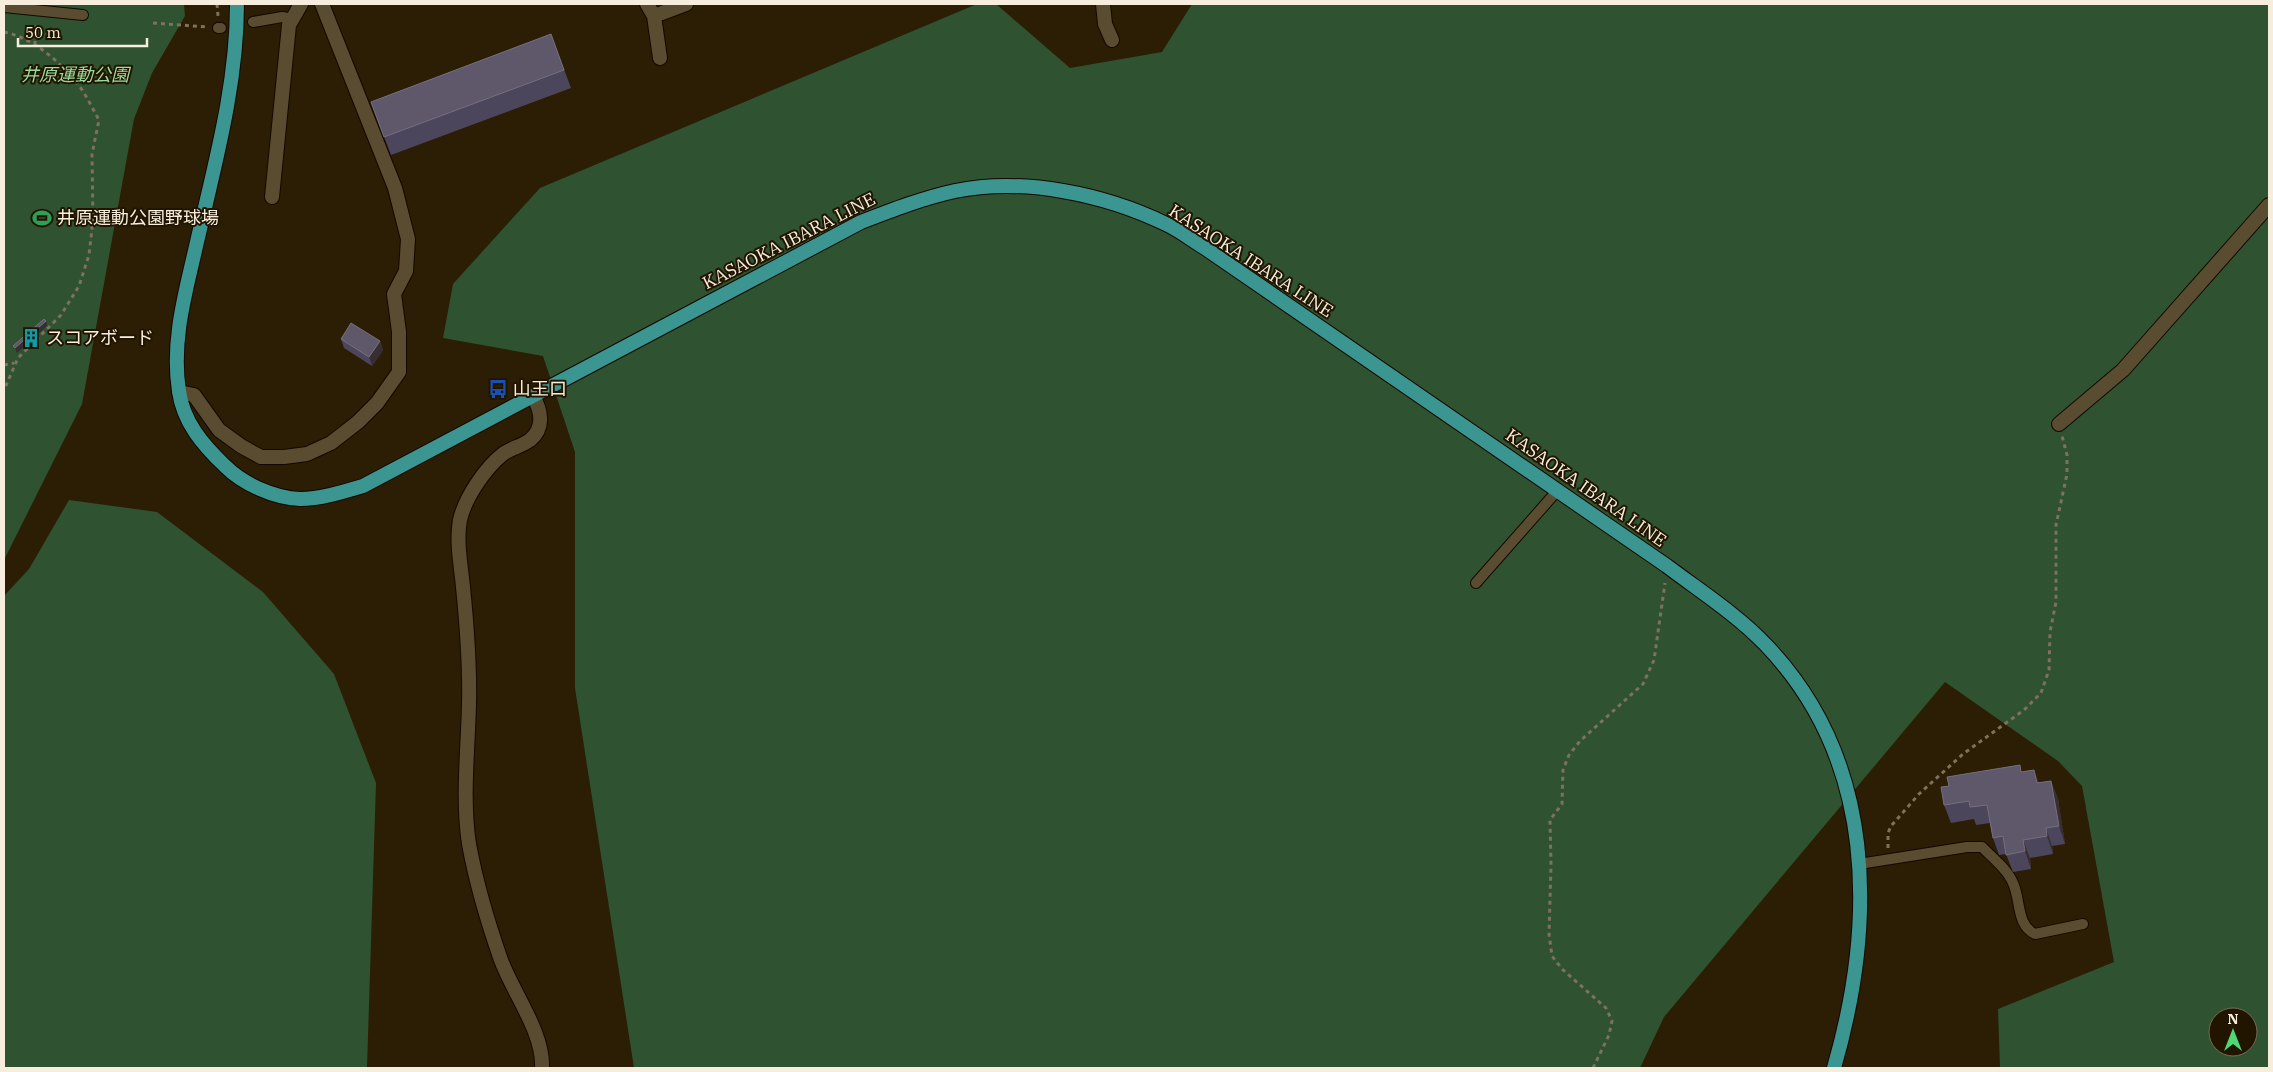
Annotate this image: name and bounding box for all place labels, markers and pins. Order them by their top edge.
place label: 井原運動公園野球場 [57,206,219,229]
sports icon: 井原運動公園野球場 [31,207,53,229]
place label: スコアボード [46,326,154,349]
building icon: スコアボード [20,327,42,349]
place label: 山王口 [513,377,567,400]
bus stop icon: 山王口 [487,378,509,400]

